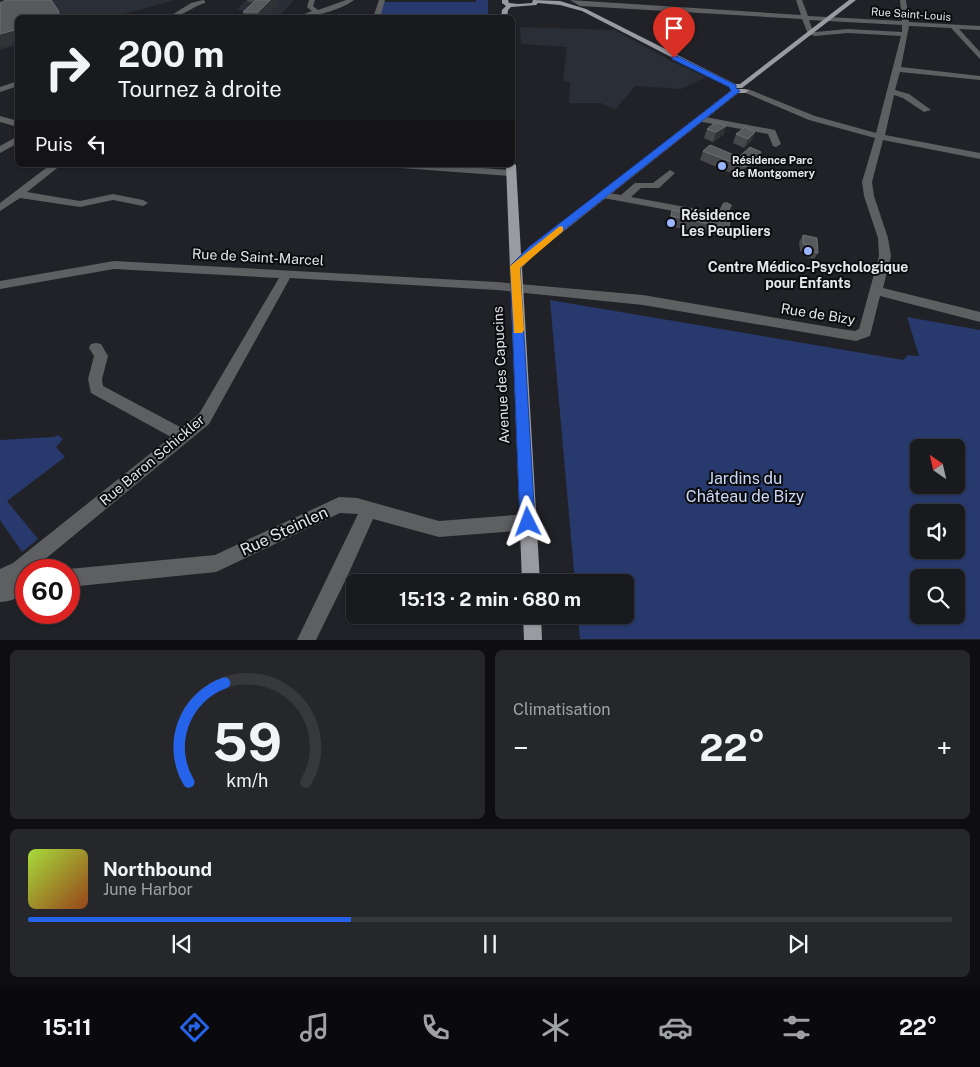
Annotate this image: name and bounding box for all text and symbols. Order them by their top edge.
street label: Rue Saint-Louis [871,5,952,23]
pin [653,7,695,58]
icon: arrive [660,14,688,42]
text: 200 m [118,34,224,75]
icon: right [35,35,100,100]
text: Tournez à droite [118,76,282,102]
icon: left [83,130,111,158]
text: Puis [35,133,73,155]
place label: Résidence Parc de Montgomery [732,154,816,179]
marker: Résidence Parc de Montgomery [716,160,728,172]
place label: Résidence Les Peupliers [681,207,771,239]
marker: Résidence Les Peupliers [665,217,677,229]
marker: Centre Médico-Psychologique pour Enfants [802,245,814,257]
street label: Rue de Saint-Marcel [192,246,324,268]
place label: Centre Médico-Psychologique pour Enfants [708,259,908,291]
street label: Rue de Bizy [780,300,857,328]
street label: Avenue des Capucins [489,306,513,444]
street label: Rue Baron Schickler [96,412,208,508]
north arrow [910,439,965,494]
map controls [910,439,965,624]
park label: Jardins du Château de Bizy [686,469,805,506]
position arrow [501,495,553,547]
street label: Rue Steinlen [237,502,331,560]
button: sound [910,504,965,559]
speed limit sign: 60 [15,559,80,624]
button: search [910,569,965,624]
text: 15:13 · 2 min · 680 m [399,588,581,610]
text: Climatisation [513,700,610,719]
text: 59 [213,712,282,773]
text: 22° [699,725,766,770]
text: − [513,731,529,764]
text: + [936,731,952,764]
text: km/h [226,770,269,791]
text: Northbound [103,858,212,880]
text: June Harbor [103,880,193,899]
icon: previous [168,930,196,958]
icon: pause [476,930,504,958]
icon: next [784,930,812,958]
icon: directions [177,1010,212,1045]
icon: music [297,1010,332,1045]
icon: phone [418,1010,453,1045]
icon: climate [538,1010,573,1045]
icon: car [658,1010,693,1045]
icon: filters [779,1010,814,1045]
text: 15:11 [43,1014,92,1040]
text: 22° [899,1014,937,1040]

